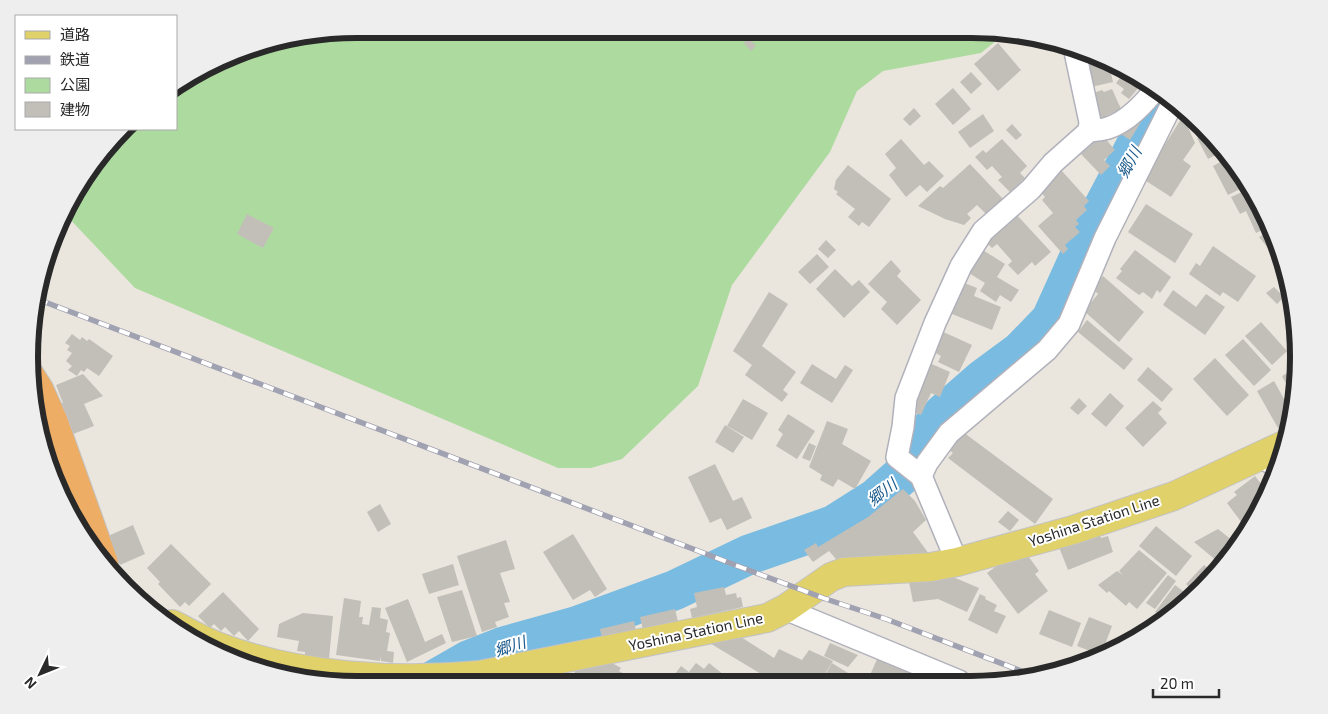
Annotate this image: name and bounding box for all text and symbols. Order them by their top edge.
legend [15,15,178,130]
text: 道路 [60,25,90,43]
text: 鉄道 [60,50,90,68]
text: 公園 [60,75,90,93]
text: 建物 [60,100,90,118]
water label: 郷川 [1112,141,1146,180]
water label: 郷川 [863,473,902,509]
street label: Yoshina Station Line [1026,490,1162,550]
street label: Yoshina Station Line [627,608,765,654]
water label: 郷川 [492,631,530,660]
north arrow [15,649,65,699]
scale bar [1153,666,1219,698]
text: N [20,674,40,693]
text: 20 m [1160,674,1194,692]

